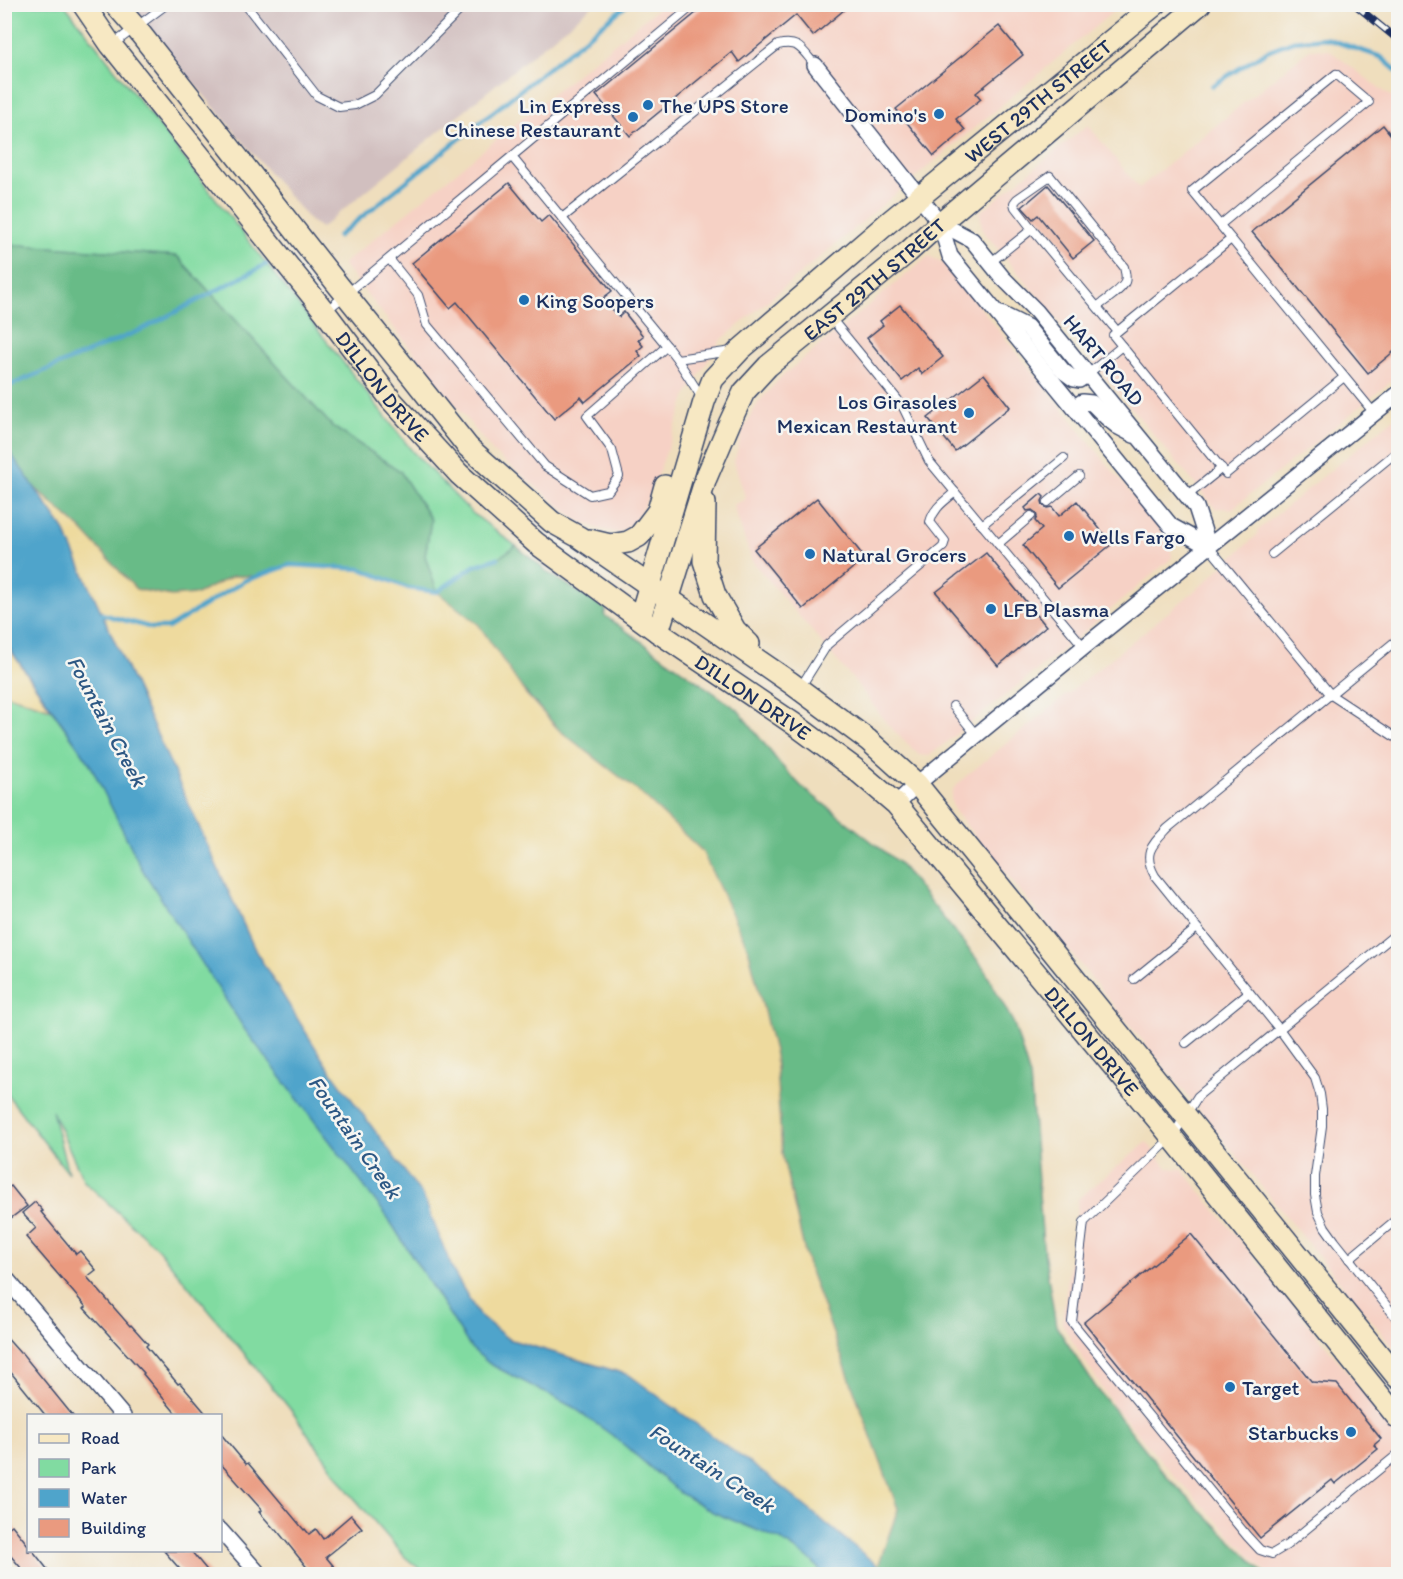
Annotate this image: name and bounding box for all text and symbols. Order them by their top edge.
street label: WEST 29TH STREET [959,33,1117,168]
place label: Lin Express Chinese Restaurant [445,93,621,142]
place label: The UPS Store [660,93,789,118]
marker: The UPS Store [641,98,655,112]
place label: Domino's [844,102,927,127]
marker: Domino's [932,107,946,121]
marker: Lin Express Chinese Restaurant [626,110,640,124]
street label: EAST 29TH STREET [798,212,950,345]
place label: King Soopers [536,288,654,313]
marker: King Soopers [517,293,531,307]
street label: HART ROAD [1058,309,1150,411]
street label: DILLON DRIVE [331,326,435,447]
place label: Los Girasoles Mexican Restaurant [777,389,957,438]
marker: Los Girasoles Mexican Restaurant [962,406,976,420]
place label: Wells Fargo [1081,524,1185,549]
marker: Wells Fargo [1062,529,1076,543]
place label: Natural Grocers [822,542,967,567]
marker: Natural Grocers [803,547,817,561]
place label: LFB Plasma [1003,597,1109,622]
marker: LFB Plasma [984,602,998,616]
street label: DILLON DRIVE [691,648,816,745]
water label: Fountain Creek [61,651,154,792]
street label: DILLON DRIVE [1039,981,1145,1101]
water label: Fountain Creek [303,1070,408,1205]
place label: Target [1242,1375,1300,1400]
marker: Target [1223,1380,1237,1394]
legend [27,1414,222,1552]
water label: Fountain Creek [644,1417,781,1519]
place label: Starbucks [1248,1420,1339,1445]
marker: Starbucks [1344,1425,1358,1439]
text: Road [81,1427,120,1449]
text: Park [81,1457,116,1479]
text: Water [81,1487,127,1509]
text: Building [81,1517,147,1539]

